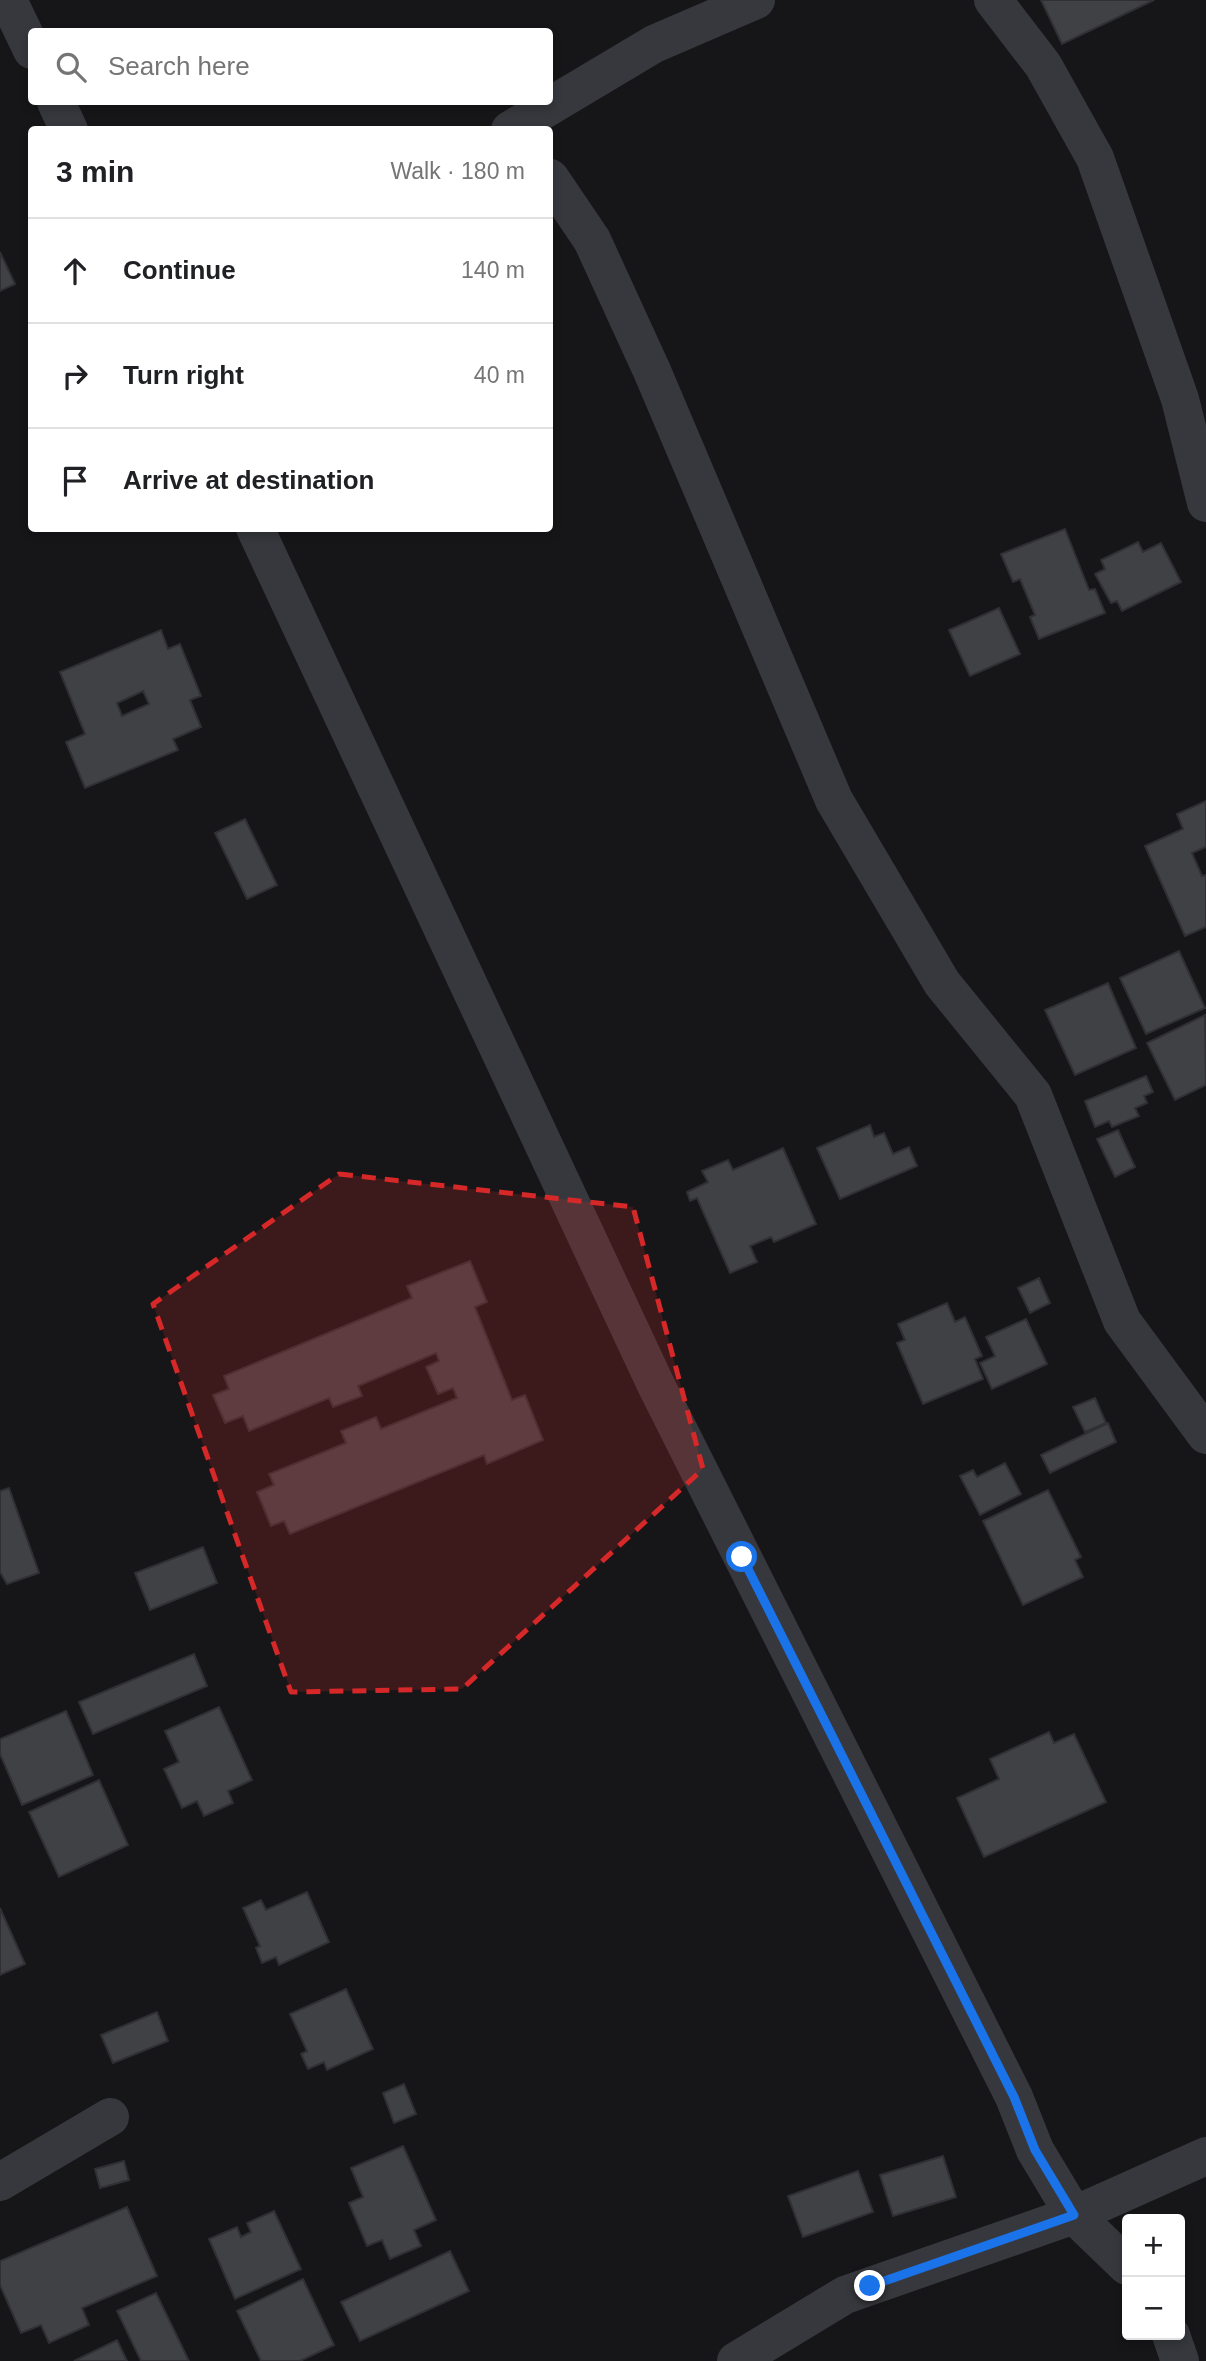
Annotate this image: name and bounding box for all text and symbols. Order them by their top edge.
search box [28,28,553,105]
icon: search [52,48,90,86]
text: Search here [108,51,250,81]
text: 3 min [56,155,134,188]
text: Walk · 180 m [390,158,525,184]
icon: ahead [56,252,94,290]
text: Continue [123,255,236,285]
text: 140 m [461,257,525,283]
icon: right [56,357,94,395]
text: Turn right [123,360,244,390]
text: 40 m [474,362,525,388]
icon: arrive [56,462,94,500]
text: Arrive at destination [123,465,374,495]
route start [726,1541,757,1572]
map controls [1122,2214,1185,2340]
button: + [1122,2214,1185,2277]
route end [854,2270,885,2301]
button: − [1122,2277,1185,2340]

